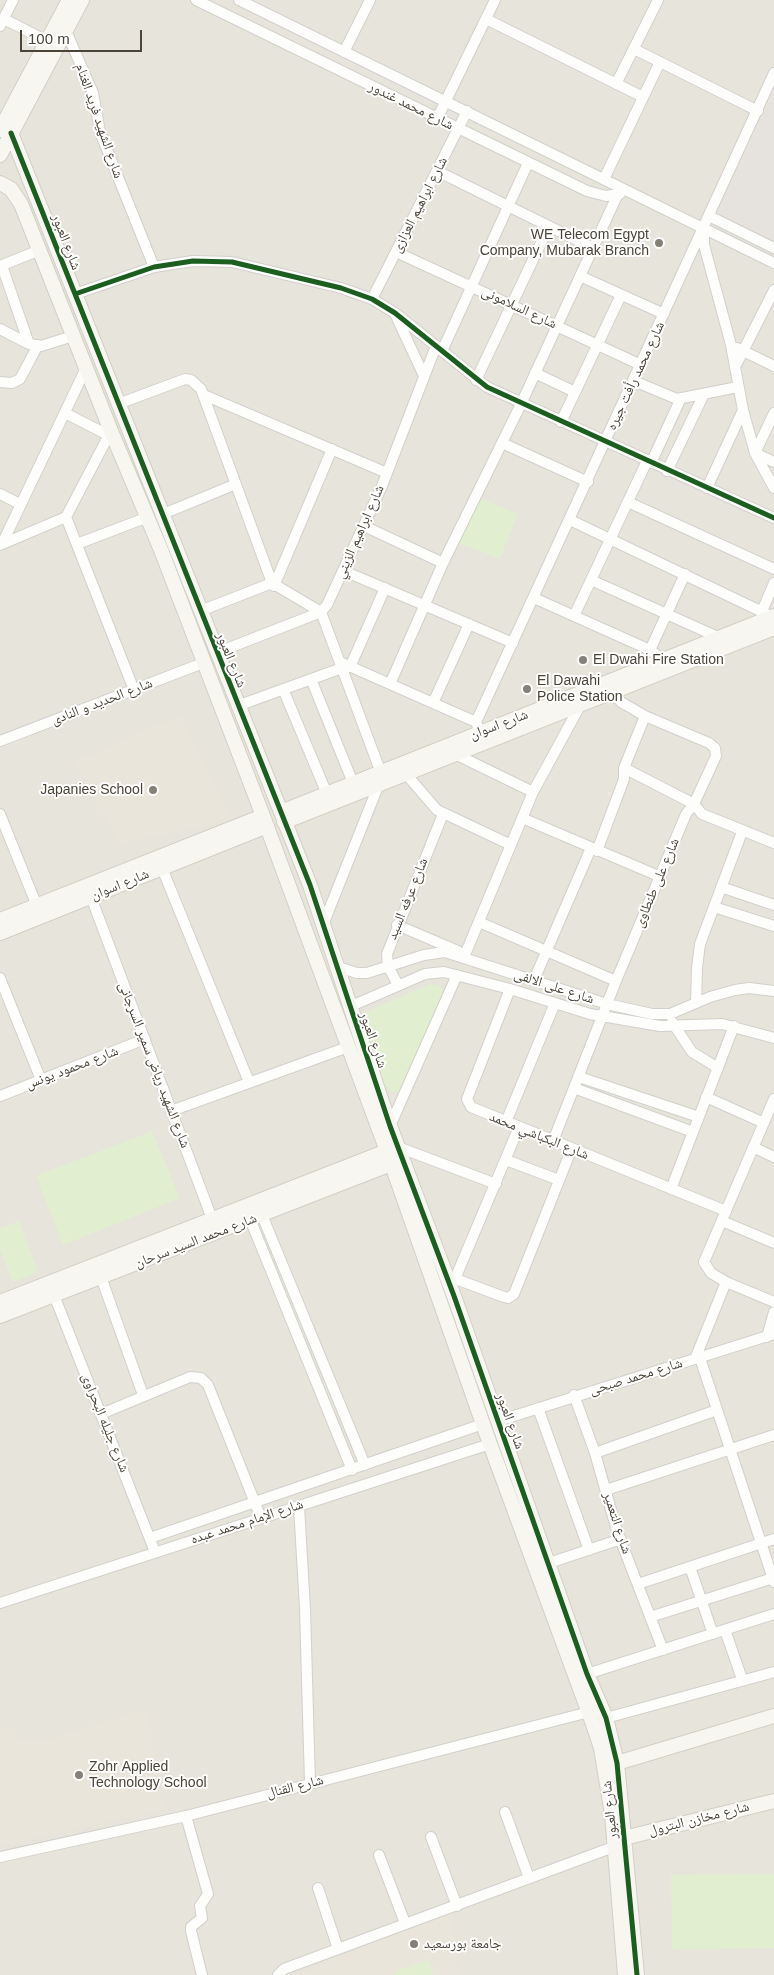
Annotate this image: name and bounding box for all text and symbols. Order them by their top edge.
scale bar [22,20,145,52]
text: 100 m [28,30,70,47]
street label: شارع الشهيد فريد الغنام [71,61,127,181]
street label: شارع محمد غندور [366,78,456,134]
street label: شارع ابراهيم العزازى [389,154,451,256]
street label: شارع العبور [48,212,84,272]
place label: WE Telecom Egypt Company, Mubarak Branch [480,227,649,260]
marker: WE Telecom Egypt Company, Mubarak Branch [653,237,665,249]
street label: شارع السلامونى [479,283,559,333]
street label: شارع محمد رأفت جيره [604,319,668,433]
street label: شارع ابراهيم الزيني [332,483,388,581]
street label: شارع العبور [212,630,250,690]
place label: El Dwahi Fire Station [593,652,724,668]
marker: El Dwahi Fire Station [577,654,589,666]
place label: El Dawahi Police Station [537,673,623,706]
street label: شارع الحديد و النادى [49,675,155,729]
marker: El Dawahi Police Station [521,683,533,695]
street label: شارع اسوان [467,706,531,744]
place label: Japanies School [40,782,143,798]
marker: Japanies School [147,784,159,796]
street label: شارع على طنطاوى [631,836,683,930]
street label: شارع عرفه السيد [384,856,432,942]
street label: شارع اسوان [89,866,151,904]
street label: شارع على الالفى [512,966,596,1008]
street label: شارع الشهيد رياض سمير السرجانى [114,980,194,1150]
street label: شارع العبور [356,1010,390,1070]
street label: شارع محمود يونس [23,1043,121,1093]
street label: شارع البكباشي محمد [487,1108,591,1164]
street label: شارع محمد السيد سرحان [133,1210,259,1272]
street label: شارع محمد صبحى [587,1355,685,1399]
street label: شارع جليله البحراوى [77,1371,133,1475]
street label: شارع العبور [492,1391,528,1451]
street label: شارع التعمير [599,1490,635,1556]
street label: شارع الإمام محمد عبده [189,1496,305,1548]
place label: Zohr Applied Technology School [89,1759,207,1791]
marker: Zohr Applied Technology School [73,1769,85,1781]
street label: شارع القنال [265,1772,325,1802]
street label: شارع العبور [599,1780,621,1840]
street label: شارع مخازن البترول [647,1798,751,1840]
place label: جامعة بورسعيد [424,1936,501,1952]
marker: جامعة بورسعيد [408,1938,420,1950]

